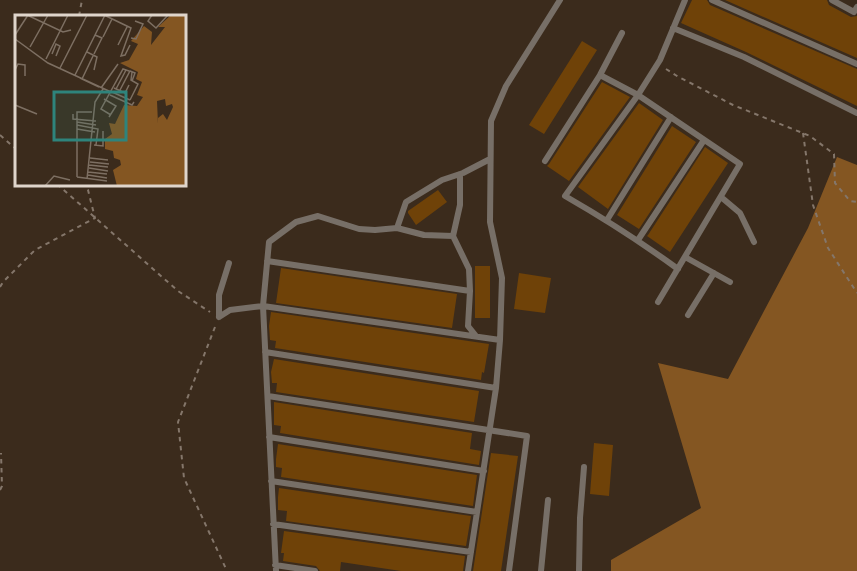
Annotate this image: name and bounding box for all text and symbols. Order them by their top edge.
inset map [15,15,186,186]

